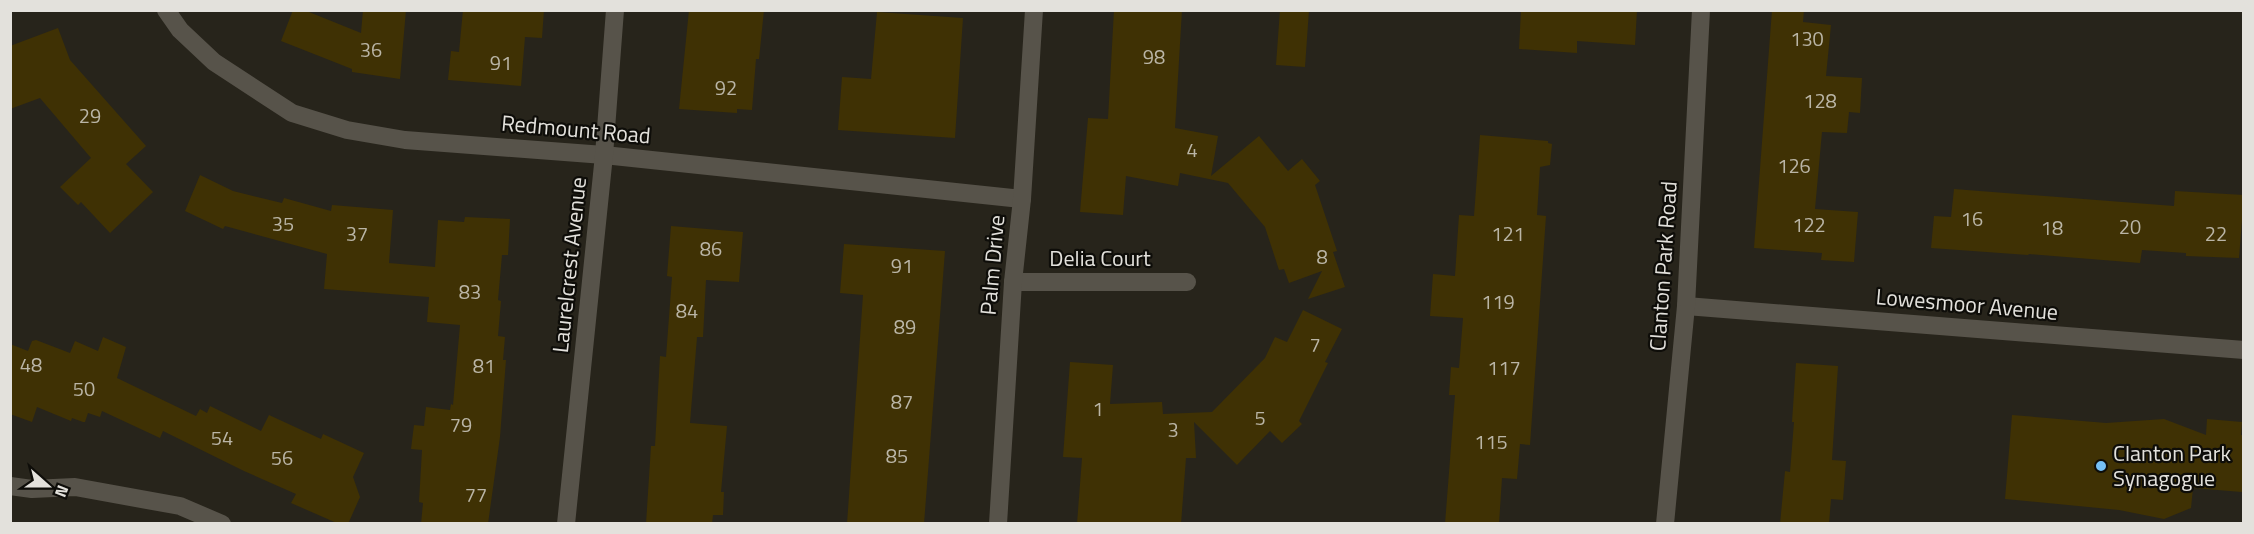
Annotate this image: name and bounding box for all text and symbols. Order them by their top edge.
house number: 130 [1790,23,1824,54]
house number: 36 [360,34,382,65]
house number: 98 [1143,41,1165,72]
house number: 91 [490,47,512,78]
house number: 92 [715,72,737,103]
house number: 128 [1803,85,1837,116]
house number: 29 [79,100,101,131]
street label: Redmount Road [500,106,652,152]
house number: 4 [1186,134,1198,165]
house number: 126 [1777,150,1811,181]
street label: Laurelcrest Avenue [543,175,595,355]
street label: Clanton Park Road [1640,180,1686,352]
house number: 16 [1961,203,1983,234]
house number: 35 [272,208,294,239]
house number: 122 [1792,209,1826,240]
house number: 20 [2119,211,2141,242]
house number: 18 [2041,212,2063,243]
street label: Palm Drive [971,214,1013,316]
house number: 37 [346,218,368,249]
house number: 121 [1491,218,1525,249]
house number: 22 [2205,218,2227,249]
house number: 86 [700,233,722,264]
street label: Delia Court [1049,241,1151,275]
house number: 8 [1316,241,1328,272]
house number: 91 [891,250,913,281]
house number: 83 [459,276,481,307]
street label: Lowesmoor Avenue [1874,279,2060,329]
house number: 119 [1481,286,1515,317]
house number: 84 [676,295,698,326]
house number: 89 [894,311,916,342]
house number: 7 [1309,329,1321,360]
house number: 48 [20,349,42,380]
house number: 81 [473,350,495,381]
house number: 117 [1487,352,1521,383]
house number: 50 [73,373,95,404]
house number: 87 [891,386,913,417]
house number: 1 [1092,393,1104,424]
house number: 5 [1254,402,1266,433]
house number: 79 [450,409,472,440]
house number: 3 [1167,414,1179,445]
house number: 54 [211,422,233,453]
house number: 115 [1474,426,1508,457]
place label: Clanton Park Synagogue [2113,436,2231,495]
house number: 85 [886,440,908,471]
house number: 56 [271,442,293,473]
north arrow [18,456,78,516]
marker: Clanton Park Synagogue [2094,459,2108,473]
house number: 77 [465,479,487,510]
text: N [49,482,75,501]

